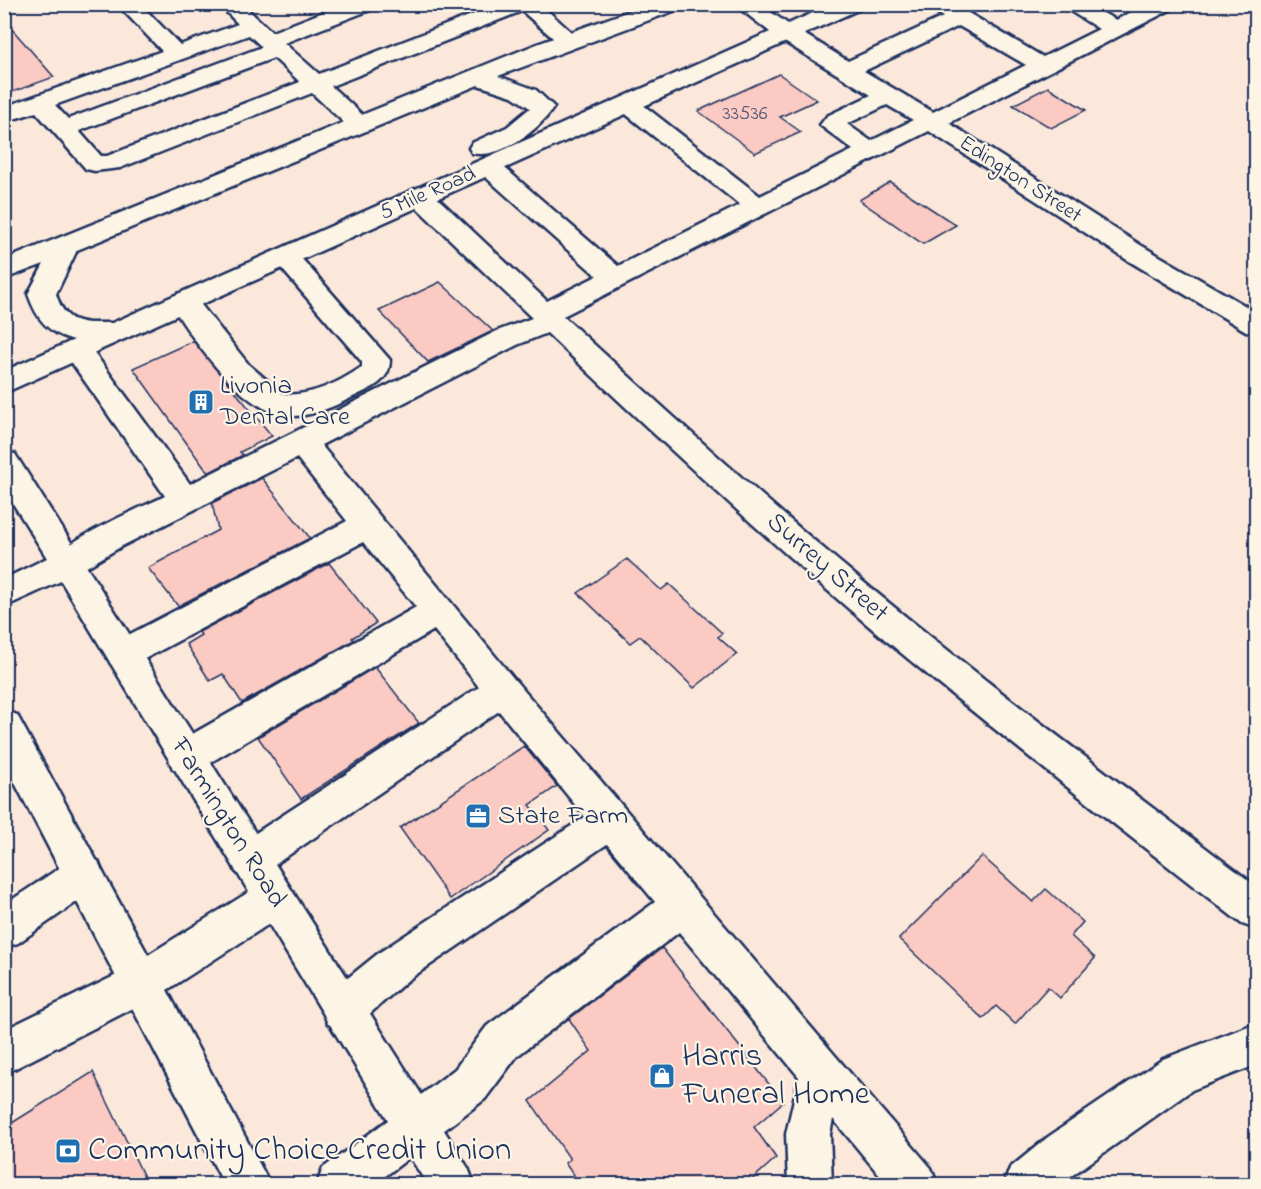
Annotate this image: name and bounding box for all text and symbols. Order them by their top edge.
house number: 33536 [722,100,768,129]
street label: Edington Street [952,128,1088,233]
street label: 5 Mile Road [375,159,481,229]
place label: Livonia Dental Care [219,367,351,437]
building icon: Livonia Dental Care [186,387,216,417]
street label: Surrey Street [757,504,897,632]
street label: Farmington Road [160,730,296,915]
place label: State Farm [498,797,628,836]
office icon: State Farm [463,801,493,831]
place label: Harris Funeral Home [681,1033,870,1119]
shop icon: Harris Funeral Home [647,1061,677,1091]
place label: Community Choice Credit Union [88,1127,511,1175]
bank icon: Community Choice Credit Union [53,1136,83,1166]

